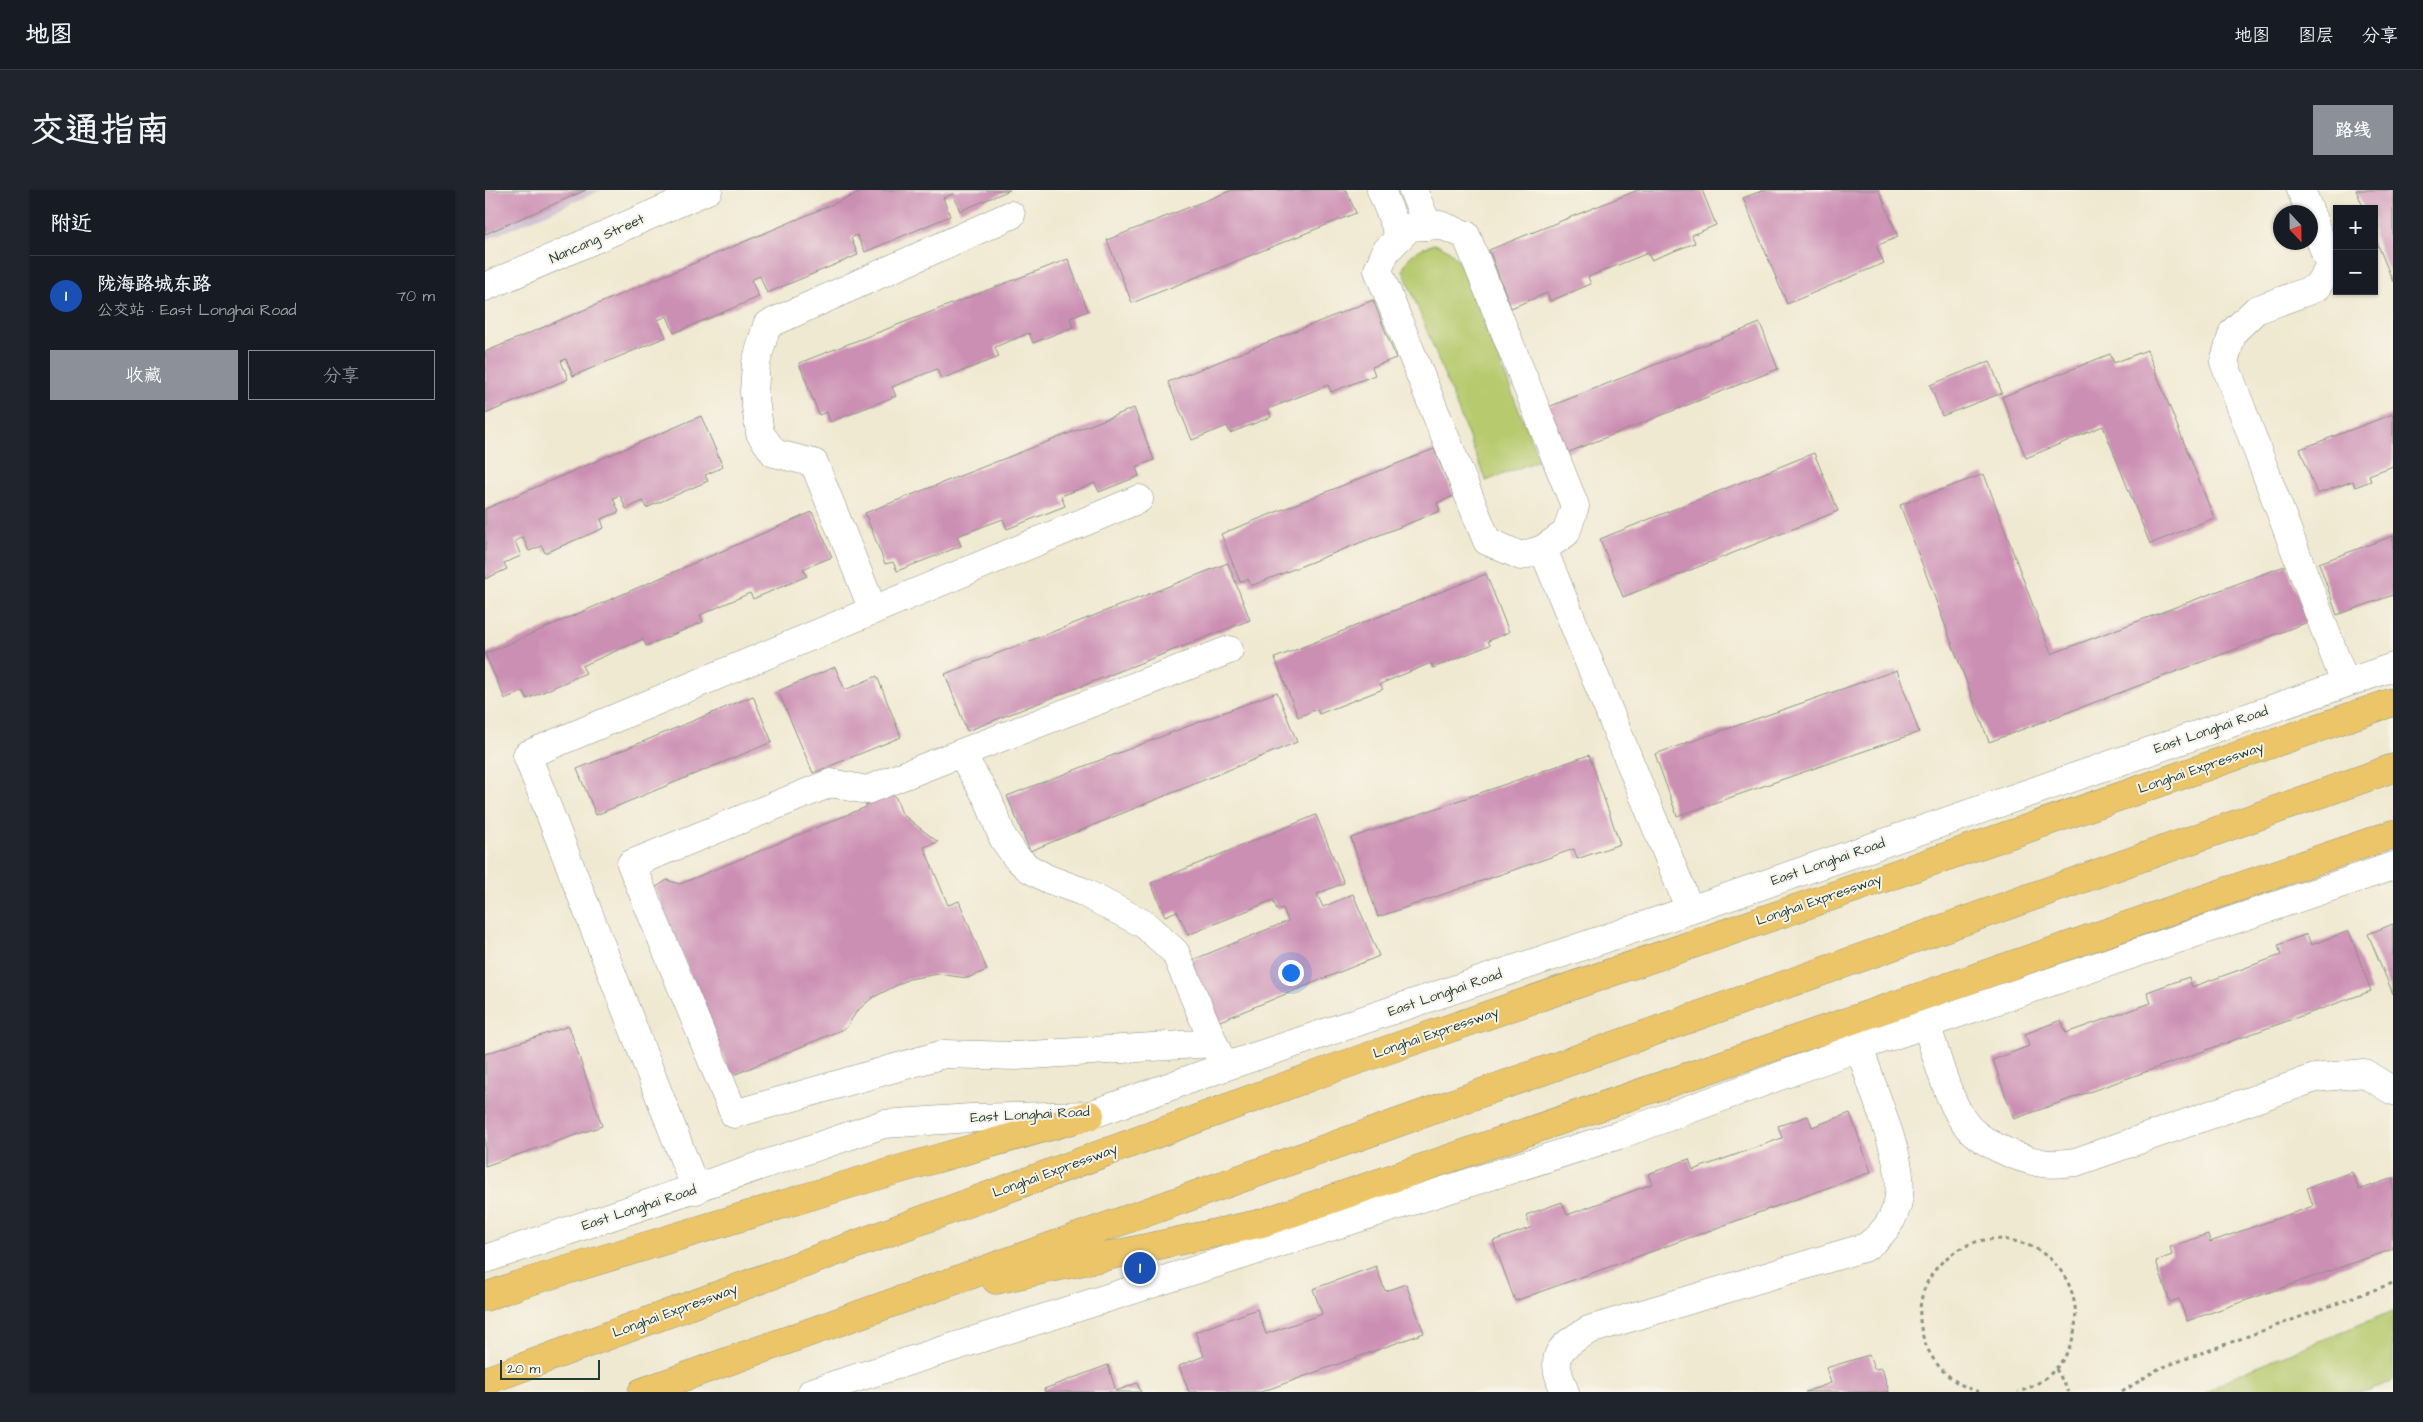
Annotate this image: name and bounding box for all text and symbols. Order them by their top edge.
text: 地图 [25,18,73,52]
text: 地图 [2234,23,2270,48]
text: 图层 [2298,23,2334,48]
text: 分享 [2362,23,2398,48]
button: 路线 [2313,105,2393,155]
text: 交通指南 [30,106,170,155]
north arrow [2273,205,2318,250]
map controls [2333,205,2378,295]
button: + [2333,205,2378,250]
text: 附近 [50,209,92,238]
street label: Nancang Street [546,209,648,269]
button: − [2333,250,2378,295]
text: 陇海路城东路 [97,271,211,298]
text: 1 [65,285,67,307]
text: 70 m [396,285,435,307]
text: 公交站 · East Longhai Road [97,299,297,321]
button: 收藏 [50,350,238,400]
button: 分享 [248,350,435,400]
street label: East Longhai Road [2151,701,2271,759]
street label: Longhai Expressway [2135,737,2267,799]
street label: East Longhai Road [1768,833,1888,891]
street label: Longhai Expressway [1753,869,1885,931]
your location [1278,960,1304,986]
street label: East Longhai Road [1385,964,1505,1022]
street label: Longhai Expressway [1370,1002,1502,1064]
street label: East Longhai Road [970,1102,1090,1128]
street label: Longhai Expressway [990,1139,1121,1203]
street label: East Longhai Road [579,1180,699,1236]
pin: 1 [1124,1249,1156,1287]
street label: Longhai Expressway [610,1279,741,1343]
scale bar [500,1357,600,1380]
text: 20 m [507,1359,540,1379]

